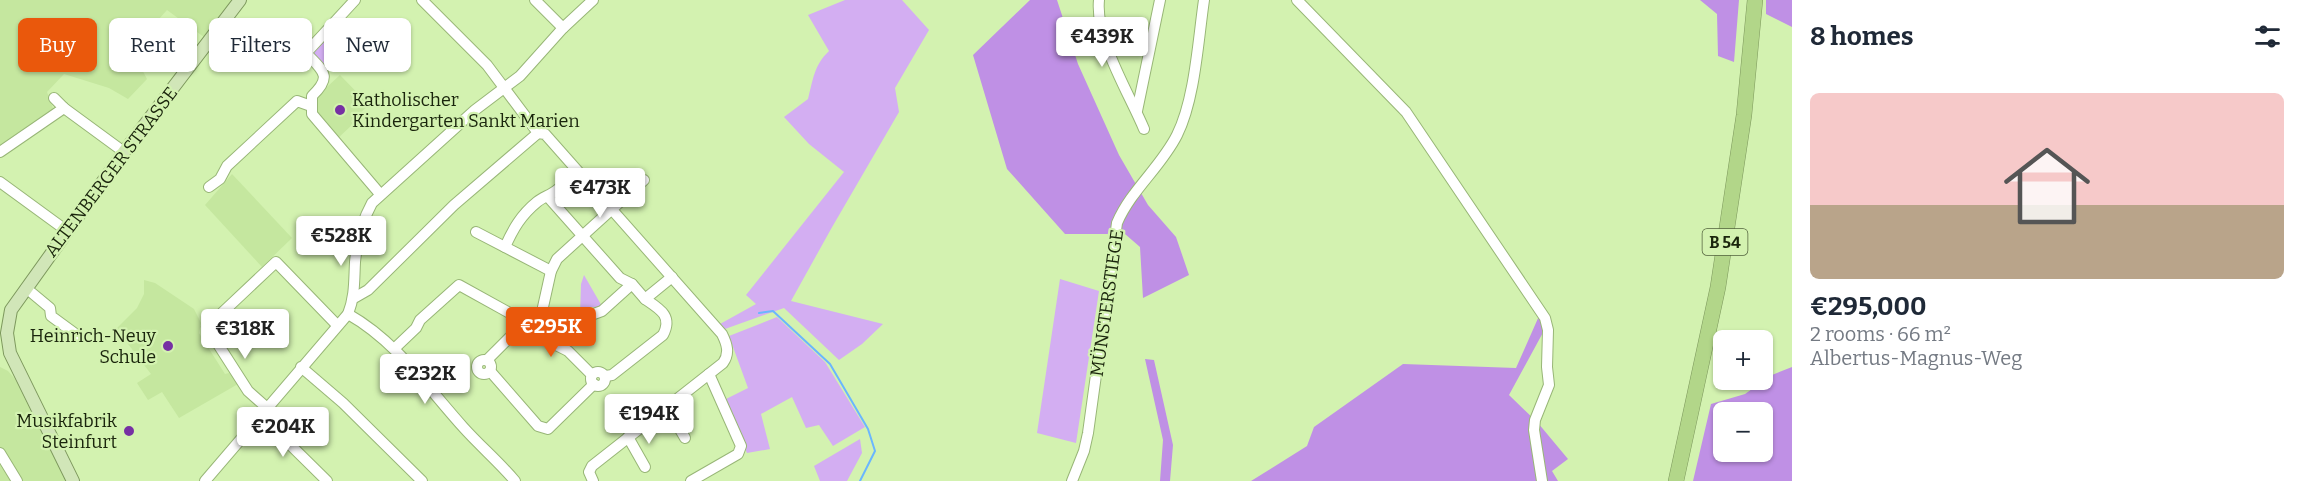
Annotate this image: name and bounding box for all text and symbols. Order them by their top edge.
pin: €439K [1060,17,1144,68]
chip: Buy [18,18,97,72]
chip: Rent [109,18,197,72]
chip: Filters [209,18,312,72]
chip: New [324,18,411,72]
icon: filters [2251,20,2284,53]
text: 8 homes [1810,21,1914,52]
text: €439K [1070,24,1134,48]
street label: ALTENBERGER STRASSE [40,83,182,261]
place label: Katholischer Kindergarten Sankt Marien [352,89,580,132]
marker: Katholischer Kindergarten Sankt Marien [333,103,347,117]
icon: home [1993,132,2101,240]
pin: €473K [558,168,642,219]
text: €473K [569,175,631,199]
pin: €528K [299,216,383,267]
text: €528K [310,223,372,247]
street label: MÜNSTERSTIEGE [1086,228,1128,378]
road number: B 54 [1702,229,1748,255]
text: €295,000 [1810,291,1927,322]
pin: €295K [509,307,593,358]
pin: €318K [203,309,287,360]
text: €295K [520,314,582,338]
text: €318K [215,316,275,340]
text: 2 rooms · 66 m² [1810,322,1951,346]
place label: Heinrich-Neuy Schule [30,325,156,368]
map controls [1713,330,1773,462]
button: + [1713,330,1773,390]
marker: Heinrich-Neuy Schule [161,339,175,353]
text: Albertus-Magnus-Weg [1810,346,2022,370]
pin: €232K [383,354,467,405]
text: €232K [394,361,456,385]
pin: €194K [607,394,691,445]
text: €194K [619,401,679,425]
button: − [1713,402,1773,462]
pin: €204K [241,407,325,458]
place label: Musikfabrik Steinfurt [16,410,118,453]
text: €204K [251,414,315,438]
marker: Musikfabrik Steinfurt [122,424,136,438]

